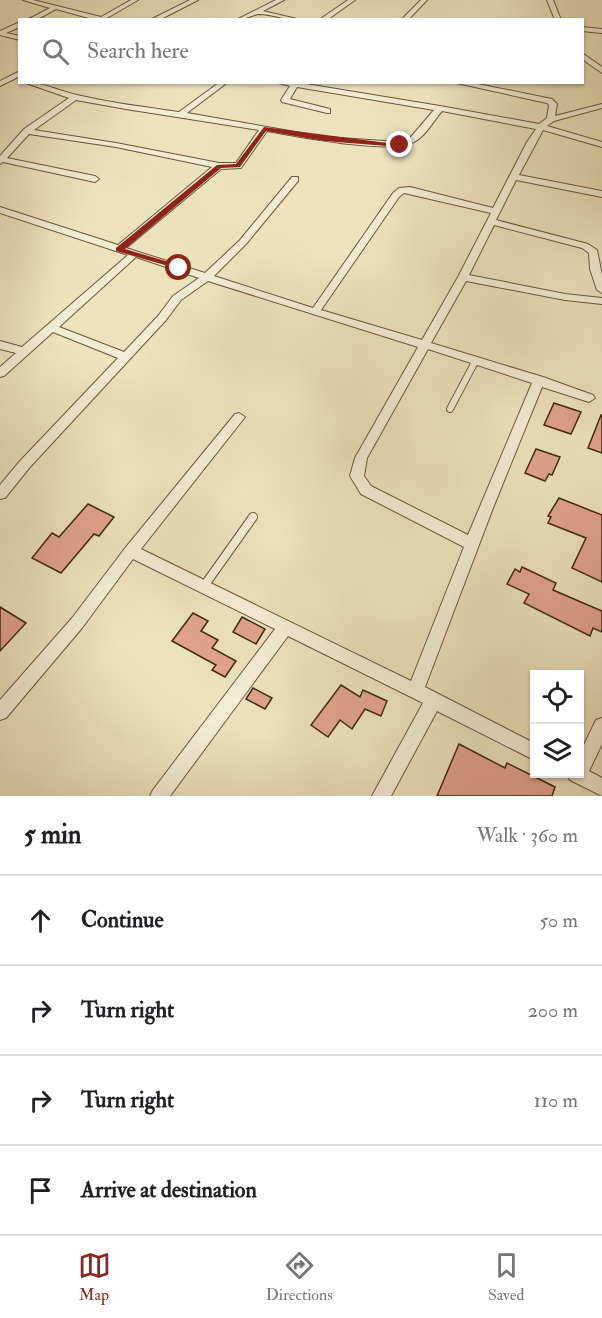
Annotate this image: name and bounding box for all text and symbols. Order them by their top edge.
search box [18,18,584,84]
icon: search [39,35,72,68]
text: Search here [87,37,189,65]
route end [386,131,412,157]
route start [165,254,191,280]
map controls [530,670,584,778]
button: locate [530,670,584,724]
button: layers [530,724,584,778]
text: 5 min [24,819,81,851]
text: Walk · 360 m [476,823,578,848]
icon: ahead [24,904,57,937]
text: Continue [81,906,164,934]
text: 50 m [539,908,578,933]
icon: right [24,994,57,1027]
text: Turn right [81,996,174,1024]
text: 200 m [528,998,578,1023]
icon: right [24,1084,57,1117]
text: Turn right [81,1086,174,1114]
text: 110 m [534,1088,578,1113]
icon: arrive [24,1174,57,1207]
text: Arrive at destination [81,1176,257,1204]
tab: Map [78,1249,111,1305]
tab: Directions [266,1249,333,1305]
tab: Saved [488,1249,524,1305]

